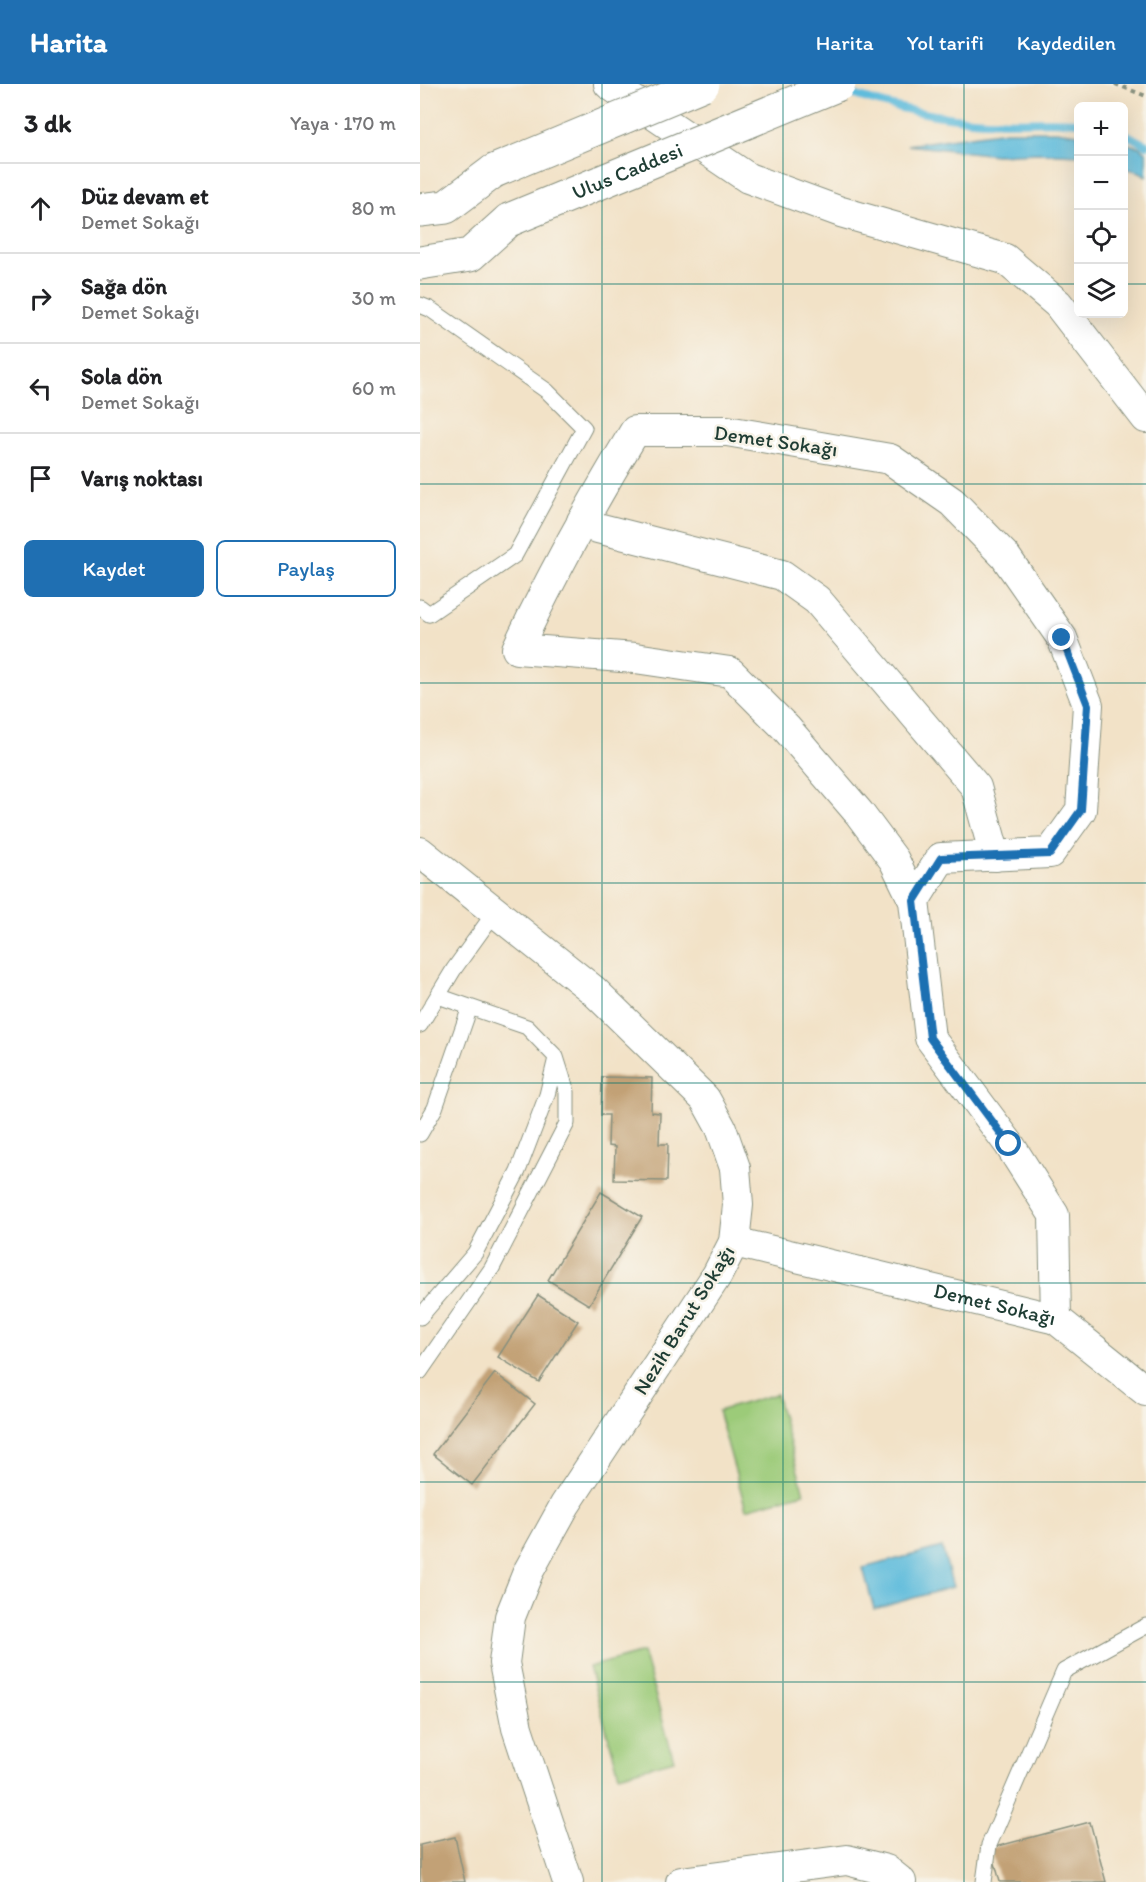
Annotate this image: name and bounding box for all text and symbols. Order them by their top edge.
text: Harita [30,25,107,59]
text: Harita [816,30,874,55]
text: Yol tarifi [907,30,984,55]
text: Kaydedilen [1017,30,1116,55]
map controls [1074,102,1128,318]
button: + [1074,102,1128,156]
text: 3 dk [24,107,72,139]
text: Yaya · 170 m [290,111,396,135]
street label: Ulus Caddesi [568,137,686,205]
button: − [1074,156,1128,210]
text: Düz devam et [81,183,208,210]
icon: ahead [24,192,57,225]
text: 80 m [351,196,396,220]
text: Demet Sokağı [81,210,200,234]
button: locate [1074,210,1128,264]
button: layers [1074,264,1128,318]
text: Sağa dön [81,273,167,300]
icon: right [24,282,57,315]
text: 30 m [351,286,396,310]
text: Demet Sokağı [81,300,200,324]
text: Sola dön [81,363,162,390]
icon: left [24,372,57,405]
text: 60 m [352,376,396,400]
text: Demet Sokağı [81,390,200,414]
street label: Demet Sokağı [713,419,839,462]
icon: arrive [24,462,57,495]
text: Varış noktası [81,465,203,492]
button: Kaydet [24,540,204,597]
button: Paylaş [216,540,396,597]
route end [1048,624,1074,650]
route start [995,1130,1021,1156]
street label: Nezih Barut Sokağı [627,1240,740,1399]
street label: Demet Sokağı [931,1277,1058,1330]

